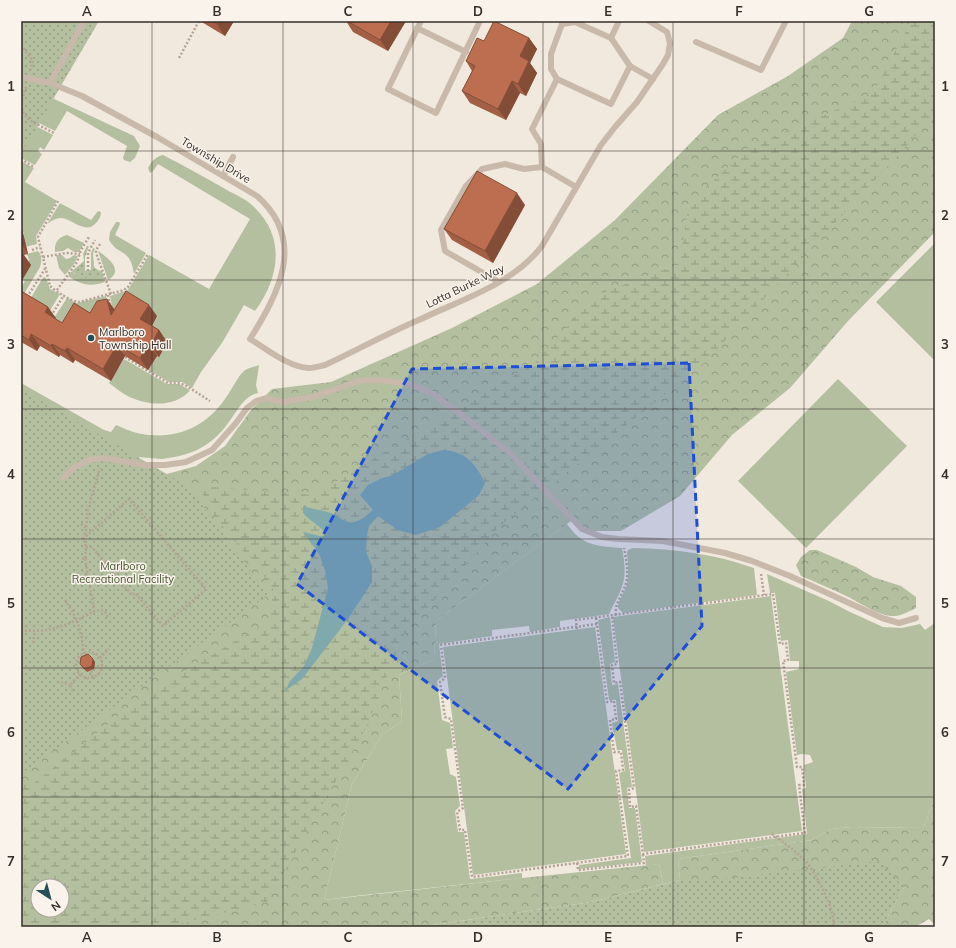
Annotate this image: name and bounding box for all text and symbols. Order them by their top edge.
text: A [82,3,92,19]
text: B [213,3,222,19]
text: C [344,3,353,19]
text: D [473,3,483,19]
text: E [604,3,612,19]
text: F [735,3,743,19]
text: G [864,3,874,19]
text: 1 [7,78,15,94]
text: 1 [941,78,949,94]
street label: Township Drive [179,134,253,186]
text: 2 [7,207,15,223]
text: 2 [941,207,949,223]
street label: Lotta Burke Way [424,261,507,311]
place label: Marlboro Township Hall [99,325,171,352]
marker: Marlboro Township Hall [86,333,96,343]
text: 3 [7,336,15,352]
text: 3 [941,336,949,352]
text: 4 [7,466,15,482]
text: 4 [941,466,949,482]
park label: Marlboro Recreational Facility [72,559,174,586]
text: 5 [7,595,15,611]
text: 5 [941,595,949,611]
text: 6 [7,724,15,740]
text: 6 [941,724,949,740]
text: 7 [7,853,15,869]
text: 7 [941,853,949,869]
north arrow [30,878,70,918]
text: N [48,898,63,914]
text: A [82,929,92,945]
text: B [213,929,222,945]
text: C [344,929,353,945]
text: D [473,929,483,945]
text: E [604,929,612,945]
text: F [735,929,743,945]
text: G [864,929,874,945]

